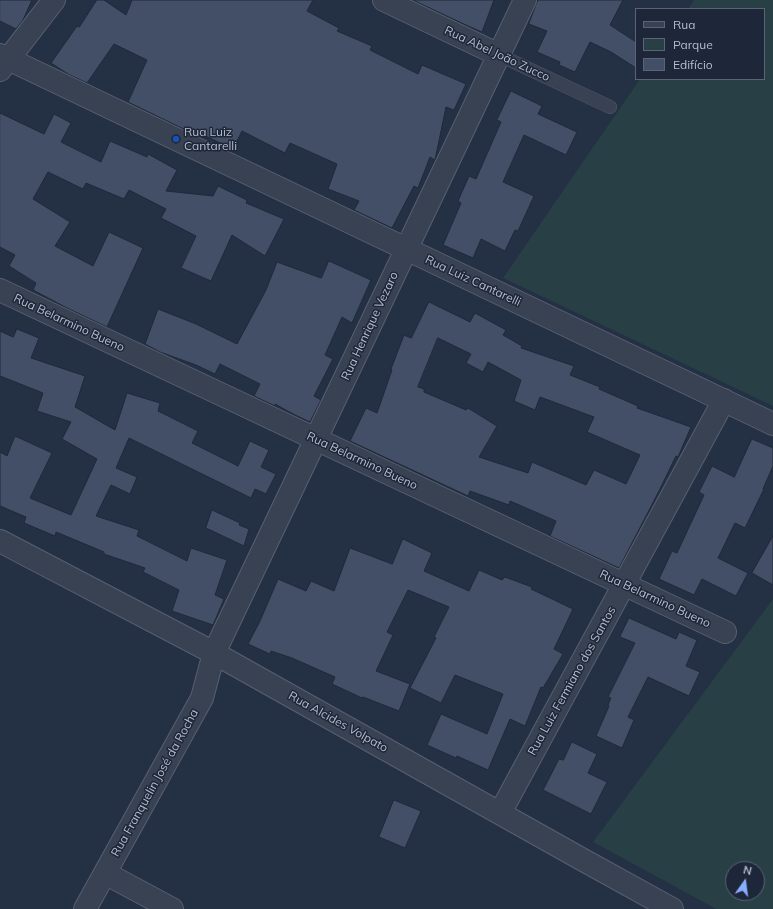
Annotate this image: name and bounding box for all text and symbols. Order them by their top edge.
legend [635,8,765,80]
text: Rua [673,17,695,32]
street label: Rua Abel João Zucco [442,23,552,85]
text: Parque [673,37,713,52]
text: Edifício [673,57,713,72]
place label: Rua Luiz Cantarelli [184,125,237,153]
marker: Rua Luiz Cantarelli [171,134,181,144]
street label: Rua Luiz Cantarelli [423,252,523,310]
street label: Rua Henrique Vezaro [339,269,401,383]
street label: Rua Belarmino Bueno [11,291,127,355]
street label: Rua Belarmino Bueno [304,429,420,493]
street label: Rua Belarmino Bueno [597,567,713,631]
street label: Rua Luiz Fermiano dos Santos [525,604,619,758]
street label: Rua Alcides Volpato [286,689,390,755]
street label: Rua Franquelin José da Rocha [108,707,202,859]
north arrow [725,861,765,901]
text: N [742,863,753,878]

